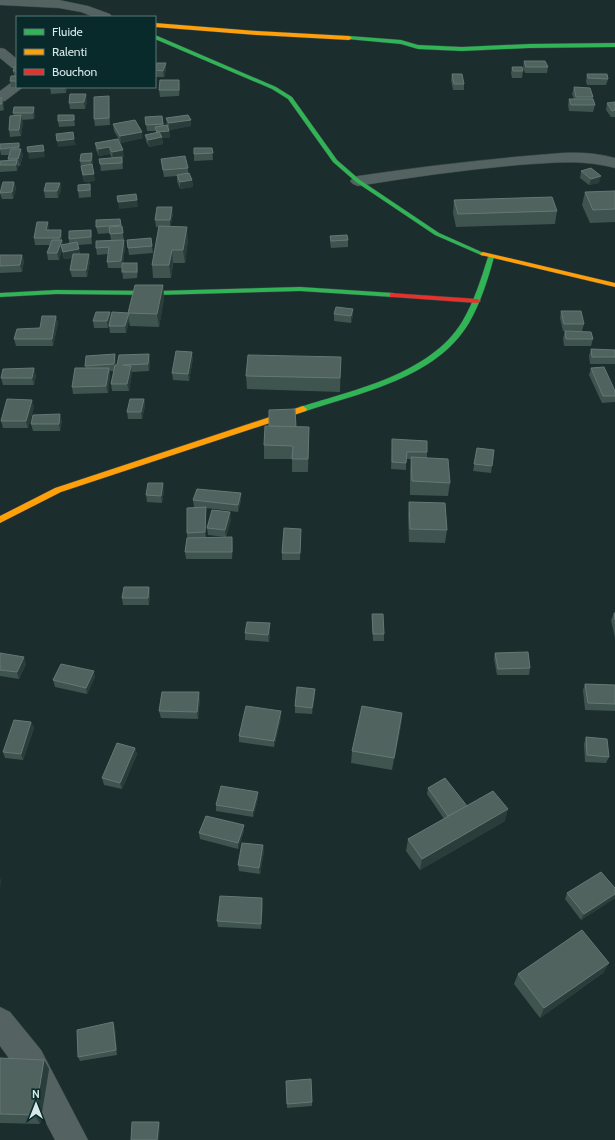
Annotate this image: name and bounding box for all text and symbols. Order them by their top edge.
legend [16,16,156,88]
text: Fluide [52,24,83,39]
text: Ralenti [52,44,87,59]
text: Bouchon [52,64,98,79]
north arrow [16,1084,56,1124]
text: N [32,1087,40,1101]

